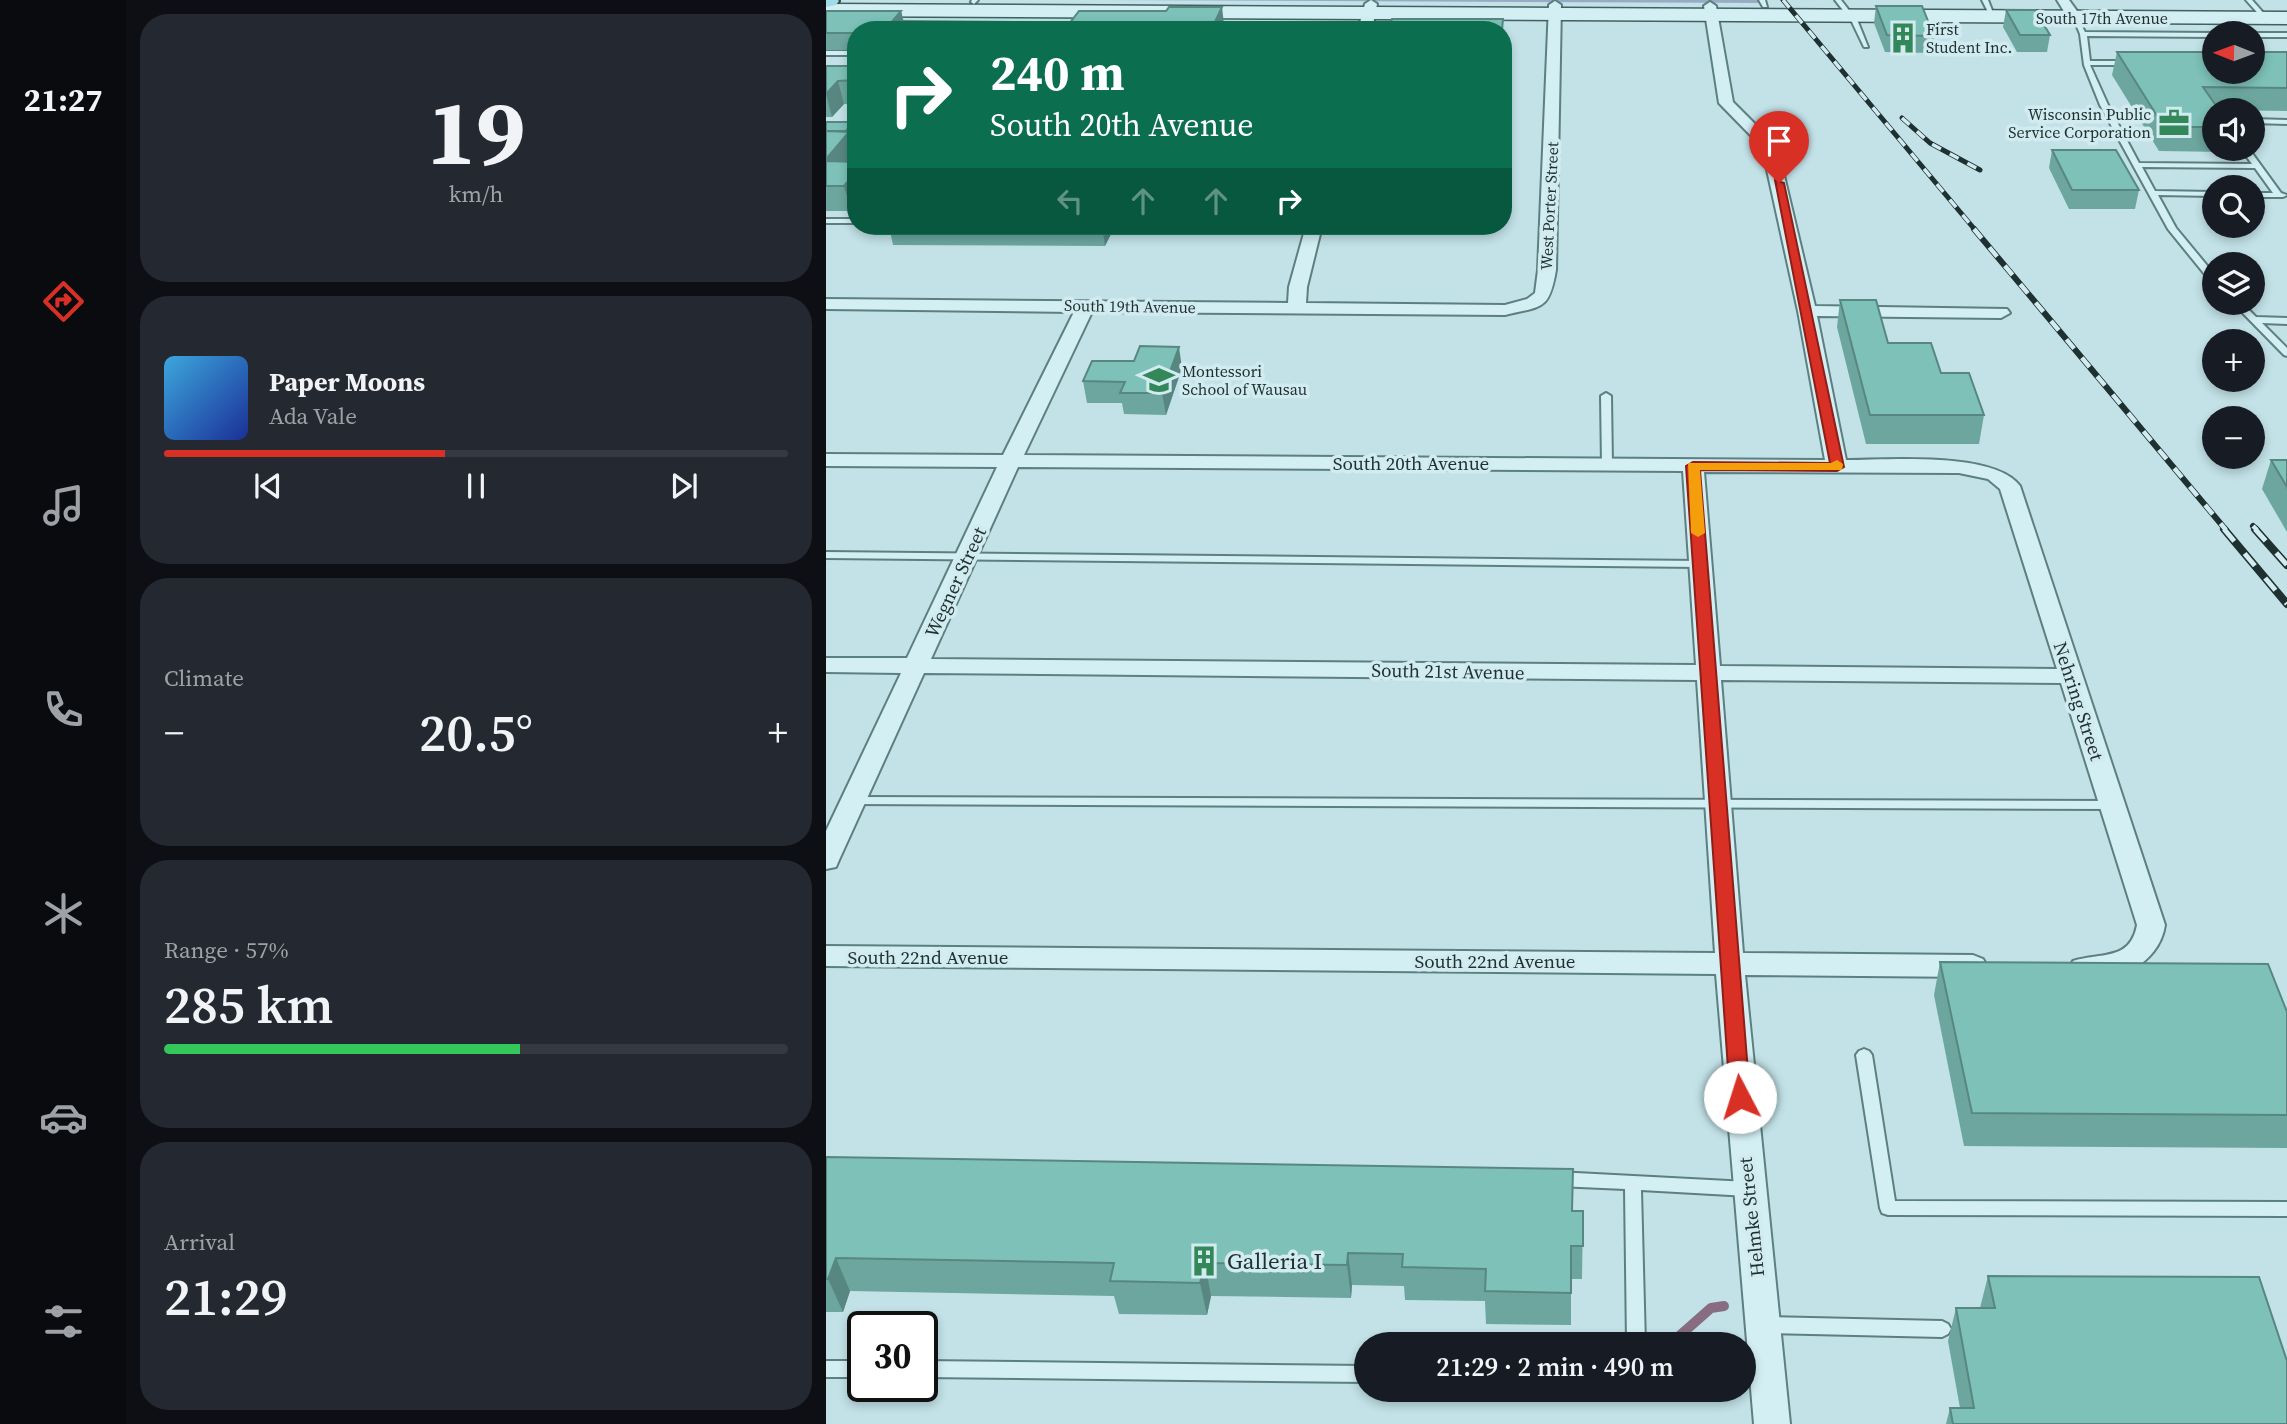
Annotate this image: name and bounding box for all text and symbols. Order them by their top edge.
street label: South 17th Avenue [2036,7,2168,29]
place label: First Student Inc. [1926,18,2012,58]
building icon: First Student Inc. [1886,21,1920,55]
north arrow [2202,21,2264,84]
map controls [2202,21,2265,469]
text: 240 m [990,39,1125,106]
icon: right [875,49,966,140]
text: 19 [427,70,525,194]
text: 21:27 [24,78,102,122]
button: sound [2202,98,2265,161]
text: South 20th Avenue [990,103,1254,147]
place label: Wisconsin Public Service Corporation [2008,103,2151,143]
office icon: Wisconsin Public Service Corporation [2157,106,2191,140]
pin [1749,111,1809,183]
icon: arrive [1760,122,1798,160]
street label: West Porter Street [1535,140,1563,271]
button: search [2202,175,2265,238]
text: km/h [449,178,503,210]
icon: left [1051,182,1089,220]
icon: ahead [1124,182,1162,220]
icon: ahead [1197,182,1235,220]
icon: right [1270,182,1308,220]
button: layers [2202,252,2265,315]
icon: directions [39,277,88,326]
street label: South 19th Avenue [1064,294,1196,318]
button: + [2202,329,2265,392]
place label: Montessori School of Wausau [1182,360,1307,400]
school or university icon: Montessori School of Wausau [1142,363,1176,397]
text: Paper Moons [269,364,425,400]
text: Ada Vale [269,400,357,432]
button: − [2202,406,2265,469]
street label: South 20th Avenue [1333,450,1489,476]
icon: previous [249,467,287,505]
icon: pause [457,467,495,505]
icon: next [665,467,703,505]
icon: music [39,481,88,530]
street label: Wegner Street [918,522,992,642]
street label: Nehring Street [2048,638,2111,764]
street label: South 21st Avenue [1371,657,1525,685]
text: Climate [164,662,244,694]
icon: phone [39,685,88,734]
text: 20.5° [419,697,533,768]
text: − [164,707,184,759]
text: + [768,707,788,759]
icon: climate [39,889,88,938]
text: Range · 57% [164,934,289,966]
street label: South 22nd Avenue [847,944,1009,970]
street label: South 22nd Avenue [1414,948,1576,974]
text: 285 km [164,969,333,1040]
position arrow [1703,1060,1777,1134]
icon: car [39,1093,88,1142]
street label: Helmke Street [1732,1155,1770,1278]
text: Arrival [164,1226,235,1258]
building icon: Galleria I [1187,1244,1221,1278]
place label: Galleria I [1227,1245,1322,1277]
text: 21:29 [164,1261,288,1332]
icon: filters [39,1297,88,1346]
speed limit sign: 30 [847,1311,938,1402]
text: 21:29 · 2 min · 490 m [1436,1349,1674,1385]

